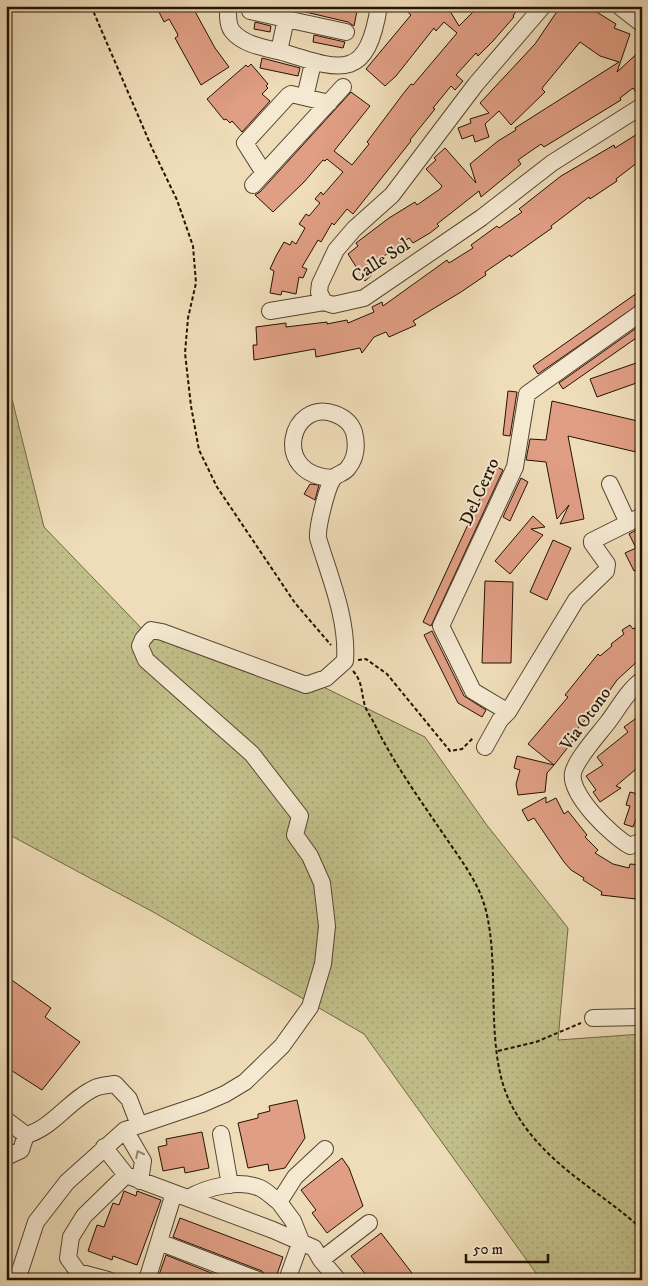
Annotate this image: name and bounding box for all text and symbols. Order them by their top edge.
street label: Calle Sol [348,234,415,288]
street label: Del Cerro [455,455,505,529]
street label: Via Otono [555,683,616,756]
one-way arrow [135,1150,145,1159]
scale bar [466,1231,548,1263]
text: 50 m [473,1240,503,1259]

